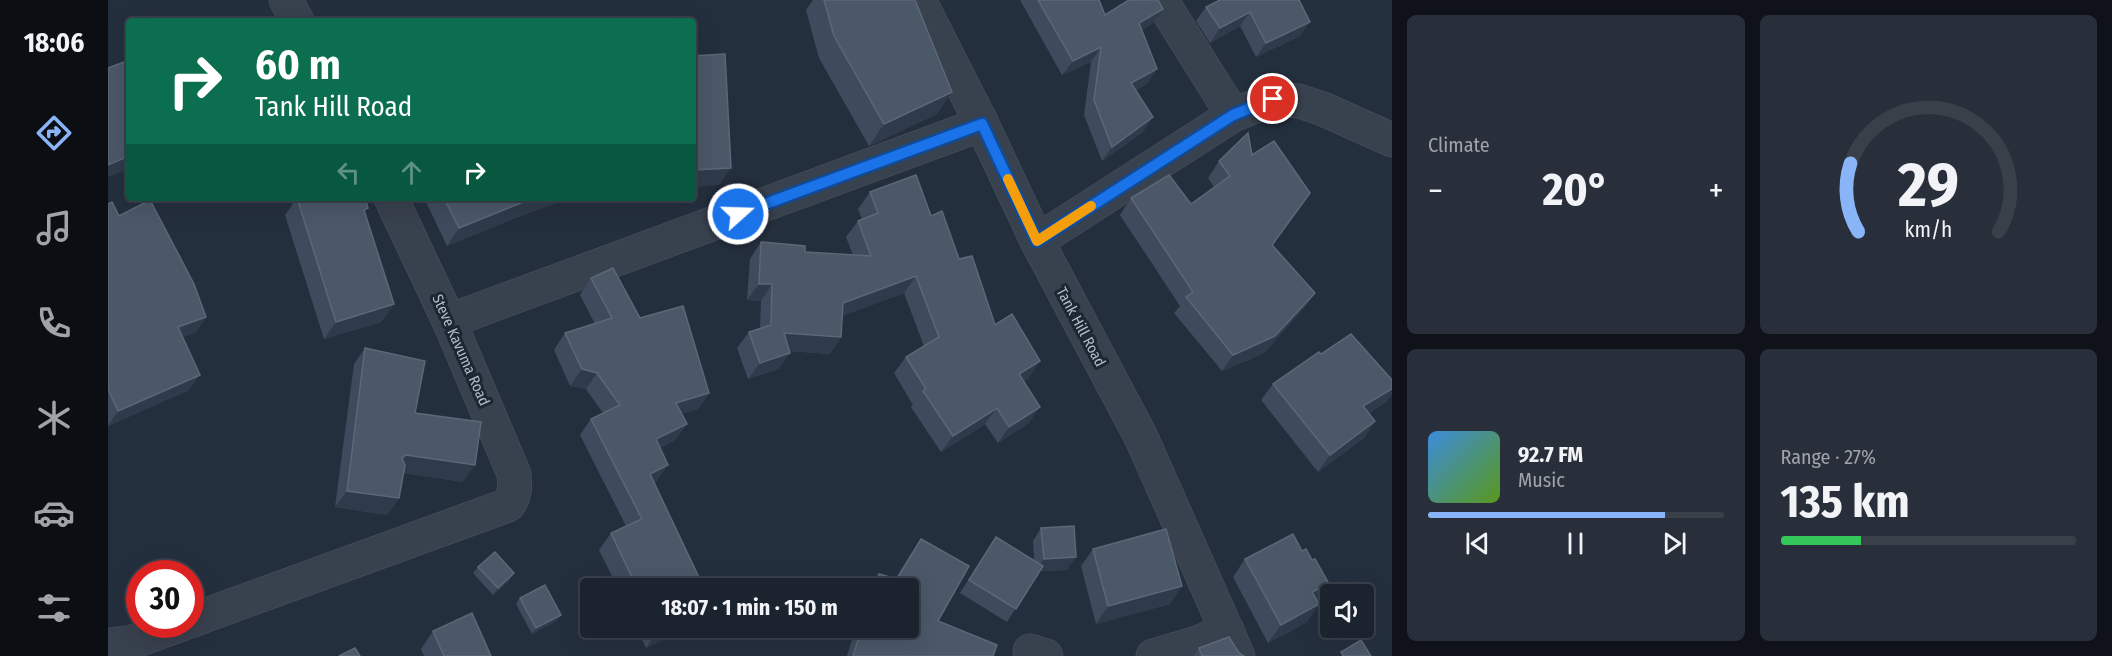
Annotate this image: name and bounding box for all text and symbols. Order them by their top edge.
text: 18:06 [24,27,84,59]
text: 60 m [255,40,341,90]
icon: right [156,42,234,120]
pin [1247,73,1298,124]
icon: arrive [1256,82,1289,115]
text: Tank Hill Road [255,91,412,123]
icon: directions [33,112,75,154]
text: Climate [1428,133,1490,157]
text: 29 [1897,148,1959,223]
icon: left [332,156,365,189]
icon: ahead [395,156,428,189]
icon: right [458,156,491,189]
text: 20° [1542,163,1609,217]
text: − [1428,171,1443,211]
text: + [1708,171,1723,211]
position arrow [706,182,770,246]
icon: music [33,207,75,249]
text: km/h [1904,217,1952,243]
street label: Tank Hill Road [1053,284,1109,370]
street label: Steve Kavuma Road [428,292,494,408]
icon: phone [33,302,75,344]
icon: climate [33,397,75,439]
text: 92.7 FM [1518,441,1583,468]
text: Range · 27% [1781,445,1876,469]
text: Music [1518,468,1565,492]
text: 135 km [1781,475,1910,529]
icon: car [33,492,75,534]
icon: previous [1461,527,1494,560]
icon: pause [1559,527,1592,560]
icon: next [1658,527,1691,560]
speed limit sign: 30 [126,560,204,638]
map controls [1320,584,1374,638]
button: sound [1320,584,1374,638]
icon: filters [33,587,75,629]
text: 18:07 · 1 min · 150 m [661,594,838,621]

